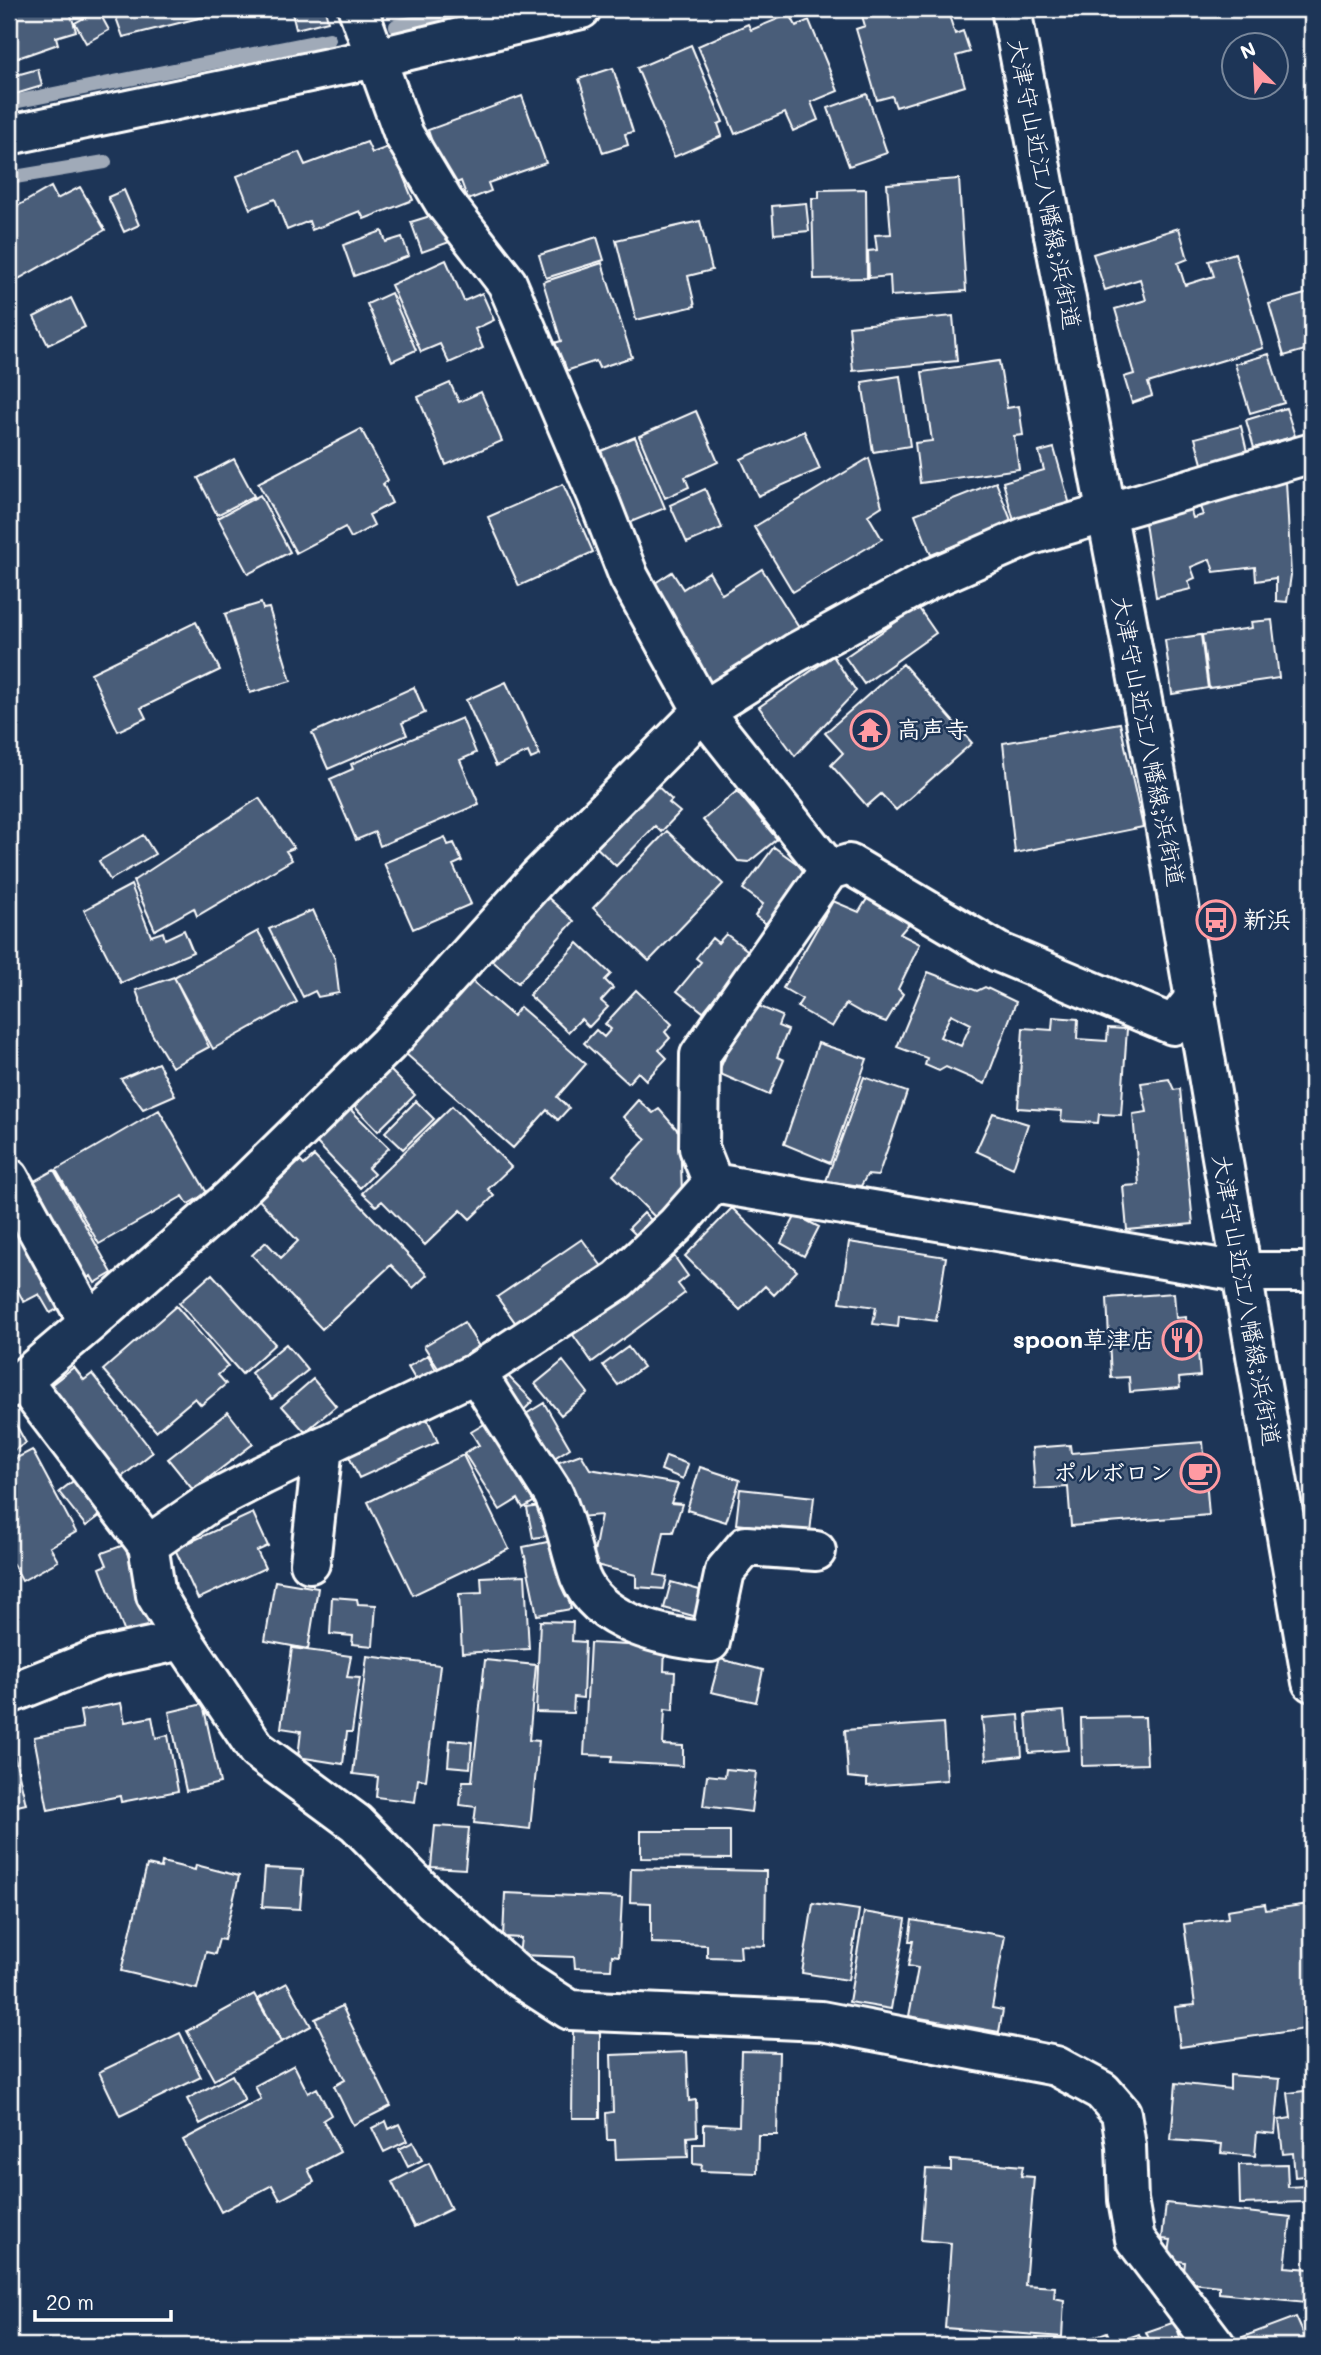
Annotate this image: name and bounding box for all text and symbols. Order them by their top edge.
north arrow [1220,32,1290,102]
street label: 大津守山近江八幡線;浜街道 [1002,36,1089,332]
text: N [1236,36,1260,64]
street label: 大津守山近江八幡線;浜街道 [1106,593,1193,889]
temple icon: 高声寺 [849,709,891,751]
place label: 高声寺 [897,713,969,744]
bus stop icon: 新浜 [1195,899,1237,941]
place label: 新浜 [1243,903,1291,934]
street label: 大津守山近江八幡線;浜街道 [1207,1151,1288,1448]
restaurant icon: spoon草津店 [1161,1319,1203,1361]
place label: spoon草津店 [1013,1323,1155,1354]
cafe icon: ポルボロン [1179,1452,1221,1494]
place label: ポルボロン [1053,1456,1173,1487]
scale bar [35,2278,172,2322]
text: 20 m [46,2288,94,2315]

